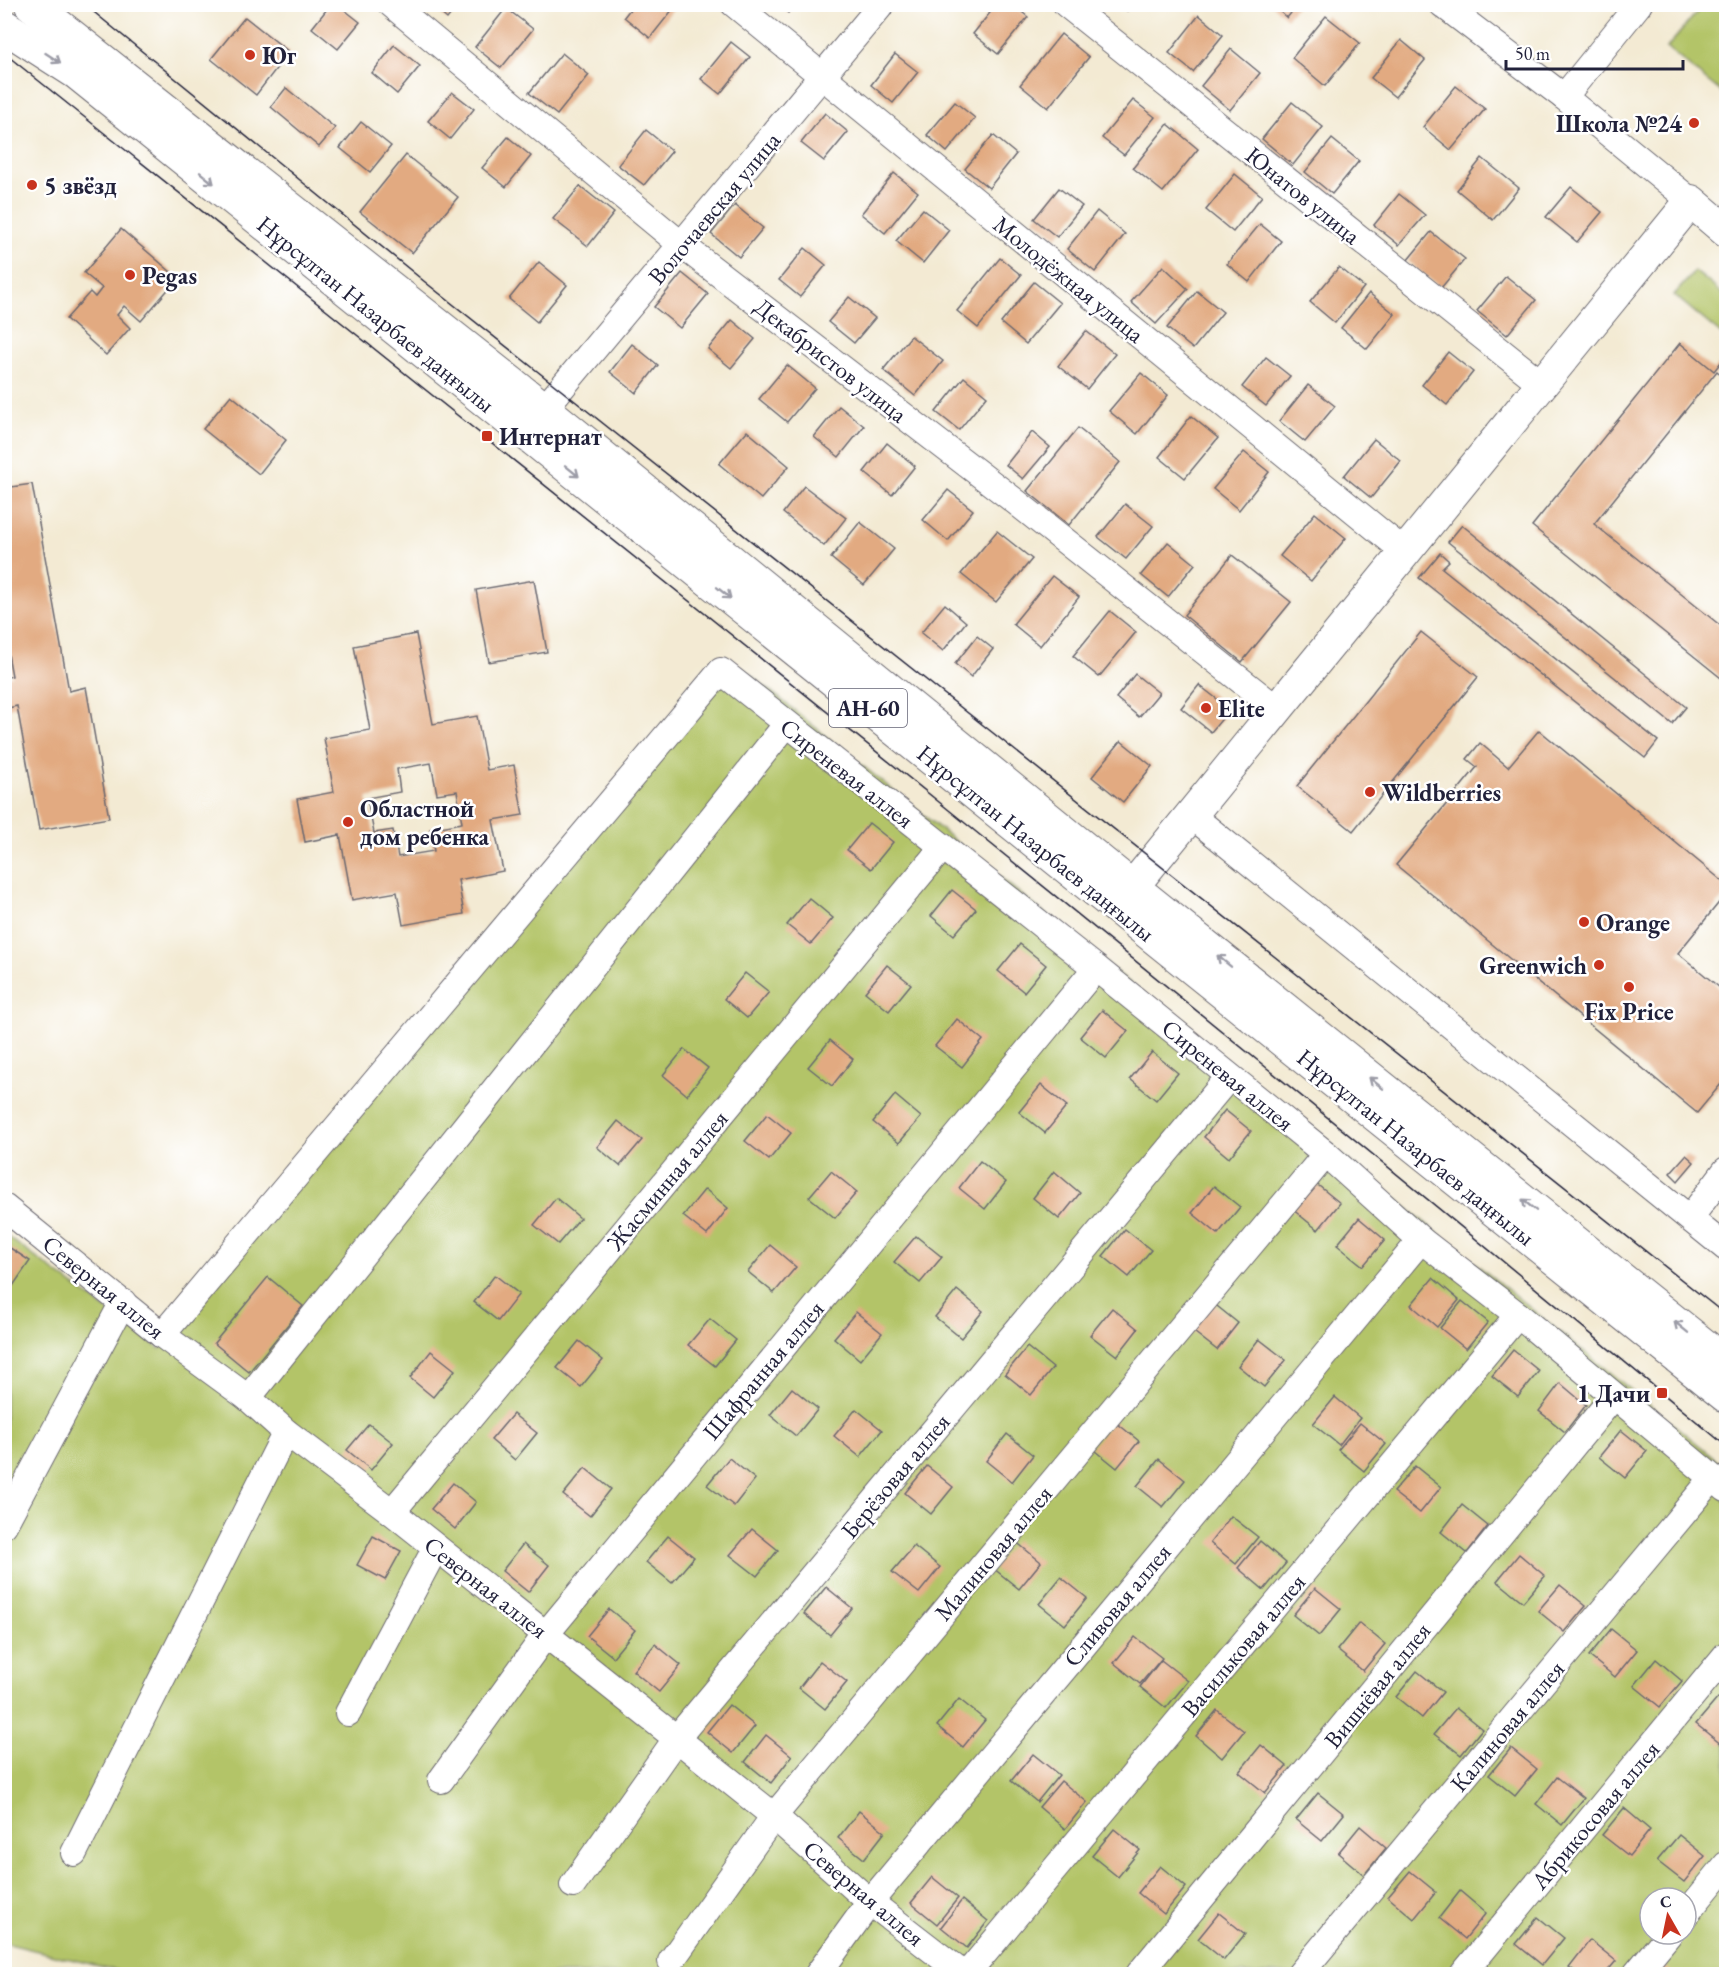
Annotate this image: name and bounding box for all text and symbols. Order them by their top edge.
scale bar [1506,33,1683,71]
place label: Юг [262,40,297,71]
text: 50 m [1515,42,1550,65]
marker: Юг [243,48,257,62]
one-way arrow [45,52,61,64]
place label: Школа №24 [1556,108,1682,139]
marker: Школа №24 [1687,116,1701,130]
street label: Волочаевская улица [641,125,787,291]
street label: Юнатов улица [1239,139,1367,251]
place label: 5 звёзд [44,170,117,201]
one-way arrow [199,171,214,185]
marker: 5 звёзд [25,178,39,192]
street label: Нұрсұлтан Назарбаев даңғылы [251,209,501,420]
street label: Молодёжная улица [987,209,1151,350]
place label: Pegas [142,260,197,292]
marker: Pegas [123,268,137,282]
street label: Декабристов улица [748,291,914,430]
place label: Интернат [499,421,602,452]
marker: Интернат [480,429,494,443]
one-way arrow [564,464,580,477]
one-way arrow [716,587,732,600]
road number: АН-60 [829,689,907,727]
place label: Elite [1218,693,1265,724]
marker: Elite [1199,701,1213,715]
street label: Сиреневая аллея [774,711,920,835]
street label: Нұрсұлтан Назарбаев даңғылы [911,738,1161,949]
place label: Wildberries [1382,777,1501,808]
marker: Wildberries [1363,785,1377,799]
place label: Областной дом ребенка [360,793,490,852]
marker: Областной дом ребенка [341,815,355,829]
place label: Orange [1596,907,1670,939]
marker: Orange [1577,915,1591,929]
place label: Greenwich [1479,950,1588,981]
one-way arrow [1216,955,1232,968]
marker: Greenwich [1592,958,1606,972]
marker: Fix Price [1622,980,1636,994]
place label: Fix Price [1584,996,1674,1027]
street label: Сиреневая аллея [1156,1012,1301,1138]
street label: Нұрсұлтан Назарбаев даңғылы [1291,1042,1541,1253]
one-way arrow [1369,1077,1385,1090]
street label: Жасминная аллея [599,1103,735,1257]
one-way arrow [1521,1198,1537,1211]
street label: Северная аллея [36,1228,172,1346]
street label: Шафранная аллея [696,1294,831,1446]
one-way arrow [1673,1320,1689,1333]
place label: 1 Дачи [1577,1378,1650,1409]
marker: 1 Дачи [1655,1386,1669,1400]
street label: Берёзовая аллея [834,1407,957,1545]
street label: Малиновая аллея [927,1479,1059,1627]
street label: Северная аллея [418,1529,554,1645]
street label: Сливовая аллея [1056,1537,1178,1673]
street label: Васильковая аллея [1174,1567,1312,1723]
street label: Вишнёвая аллея [1317,1615,1437,1754]
street label: Калиновая аллея [1443,1654,1571,1798]
street label: Абрикосовая аллея [1523,1734,1666,1896]
street label: Северная аллея [797,1833,931,1953]
north arrow [1638,1886,1698,1946]
text: С [1658,1890,1673,1913]

